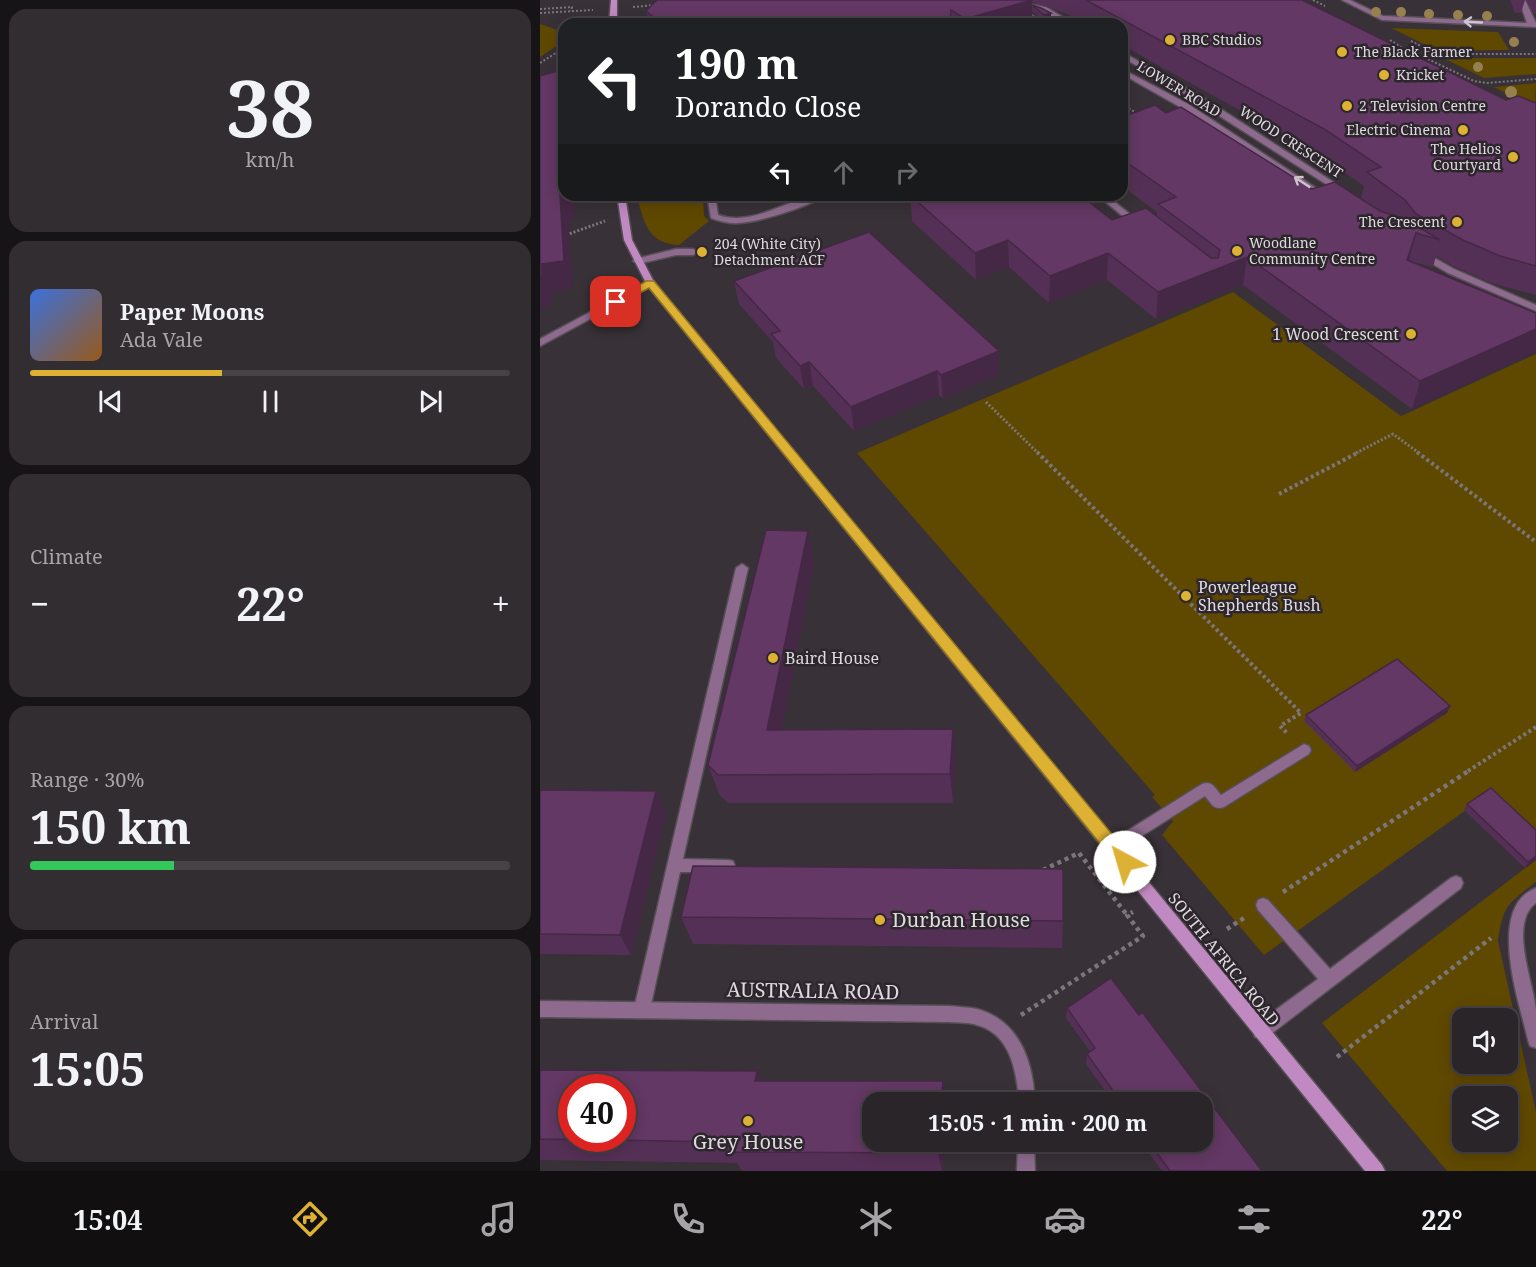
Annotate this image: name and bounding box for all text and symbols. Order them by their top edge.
one-way arrow [1464,17,1484,28]
place label: BBC Studios [1182,30,1261,49]
marker: BBC Studios [1163,33,1177,47]
text: 190 m [675,34,799,91]
icon: left [576,42,654,120]
place label: The Black Farmer [1354,42,1473,61]
marker: The Black Farmer [1335,45,1349,59]
text: 38 [226,54,314,160]
street label: LOWER ROAD [1134,56,1224,121]
place label: Kricket [1396,65,1444,84]
marker: Kricket [1377,68,1391,82]
text: Dorando Close [675,88,861,125]
place label: 2 Television Centre [1359,96,1486,115]
marker: 2 Television Centre [1340,99,1354,113]
street label: WOOD CRESCENT [1236,101,1347,182]
place label: Electric Cinema [1346,120,1451,139]
marker: Electric Cinema [1456,123,1470,137]
place label: The Helios Courtyard [1431,139,1501,174]
text: km/h [245,146,295,173]
marker: The Helios Courtyard [1506,150,1520,164]
icon: left [764,156,797,189]
icon: ahead [827,156,860,189]
icon: right [890,156,923,189]
one-way arrow [1294,175,1311,187]
place label: The Crescent [1359,212,1445,231]
marker: The Crescent [1450,215,1464,229]
place label: Woodlane Community Centre [1249,233,1375,268]
place label: 204 (White City) Detachment ACF [714,234,825,269]
marker: Woodlane Community Centre [1230,244,1244,258]
marker: 204 (White City) Detachment ACF [695,245,709,259]
pin [590,276,641,327]
icon: arrive [599,285,632,318]
text: Paper Moons [120,296,264,326]
place label: 1 Wood Crescent [1272,323,1399,345]
text: Ada Vale [120,326,203,353]
marker: 1 Wood Crescent [1404,327,1418,341]
icon: previous [94,385,127,418]
icon: pause [254,385,287,418]
icon: next [414,385,447,418]
text: Climate [30,543,103,570]
text: 22° [236,573,305,634]
place label: Powerleague Shepherds Bush [1198,576,1321,616]
text: − [30,581,49,626]
text: + [492,581,510,626]
marker: Powerleague Shepherds Bush [1179,589,1193,603]
place label: Baird House [785,647,879,669]
marker: Baird House [766,651,780,665]
text: Range · 30% [30,766,144,793]
text: 150 km [30,796,191,857]
position arrow [1093,830,1157,894]
street label: SOUTH AFRICA ROAD [1163,888,1285,1030]
place label: Durban House [892,906,1030,933]
marker: Durban House [873,913,887,927]
street label: AUSTRALIA ROAD [726,975,900,1006]
text: Arrival [30,1008,98,1035]
map controls [1452,1008,1518,1152]
button: sound [1452,1008,1518,1074]
text: 15:05 [30,1038,145,1099]
speed limit sign: 40 [558,1074,636,1152]
button: layers [1452,1086,1518,1152]
text: 15:05 · 1 min · 200 m [928,1107,1147,1137]
marker: Grey House [741,1114,755,1128]
place label: Grey House [693,1128,803,1155]
icon: directions [289,1198,331,1240]
icon: music [478,1198,520,1240]
icon: phone [667,1198,709,1240]
icon: climate [855,1198,897,1240]
icon: car [1044,1198,1086,1240]
icon: filters [1233,1198,1275,1240]
text: 15:04 [73,1201,143,1238]
text: 22° [1421,1201,1463,1238]

